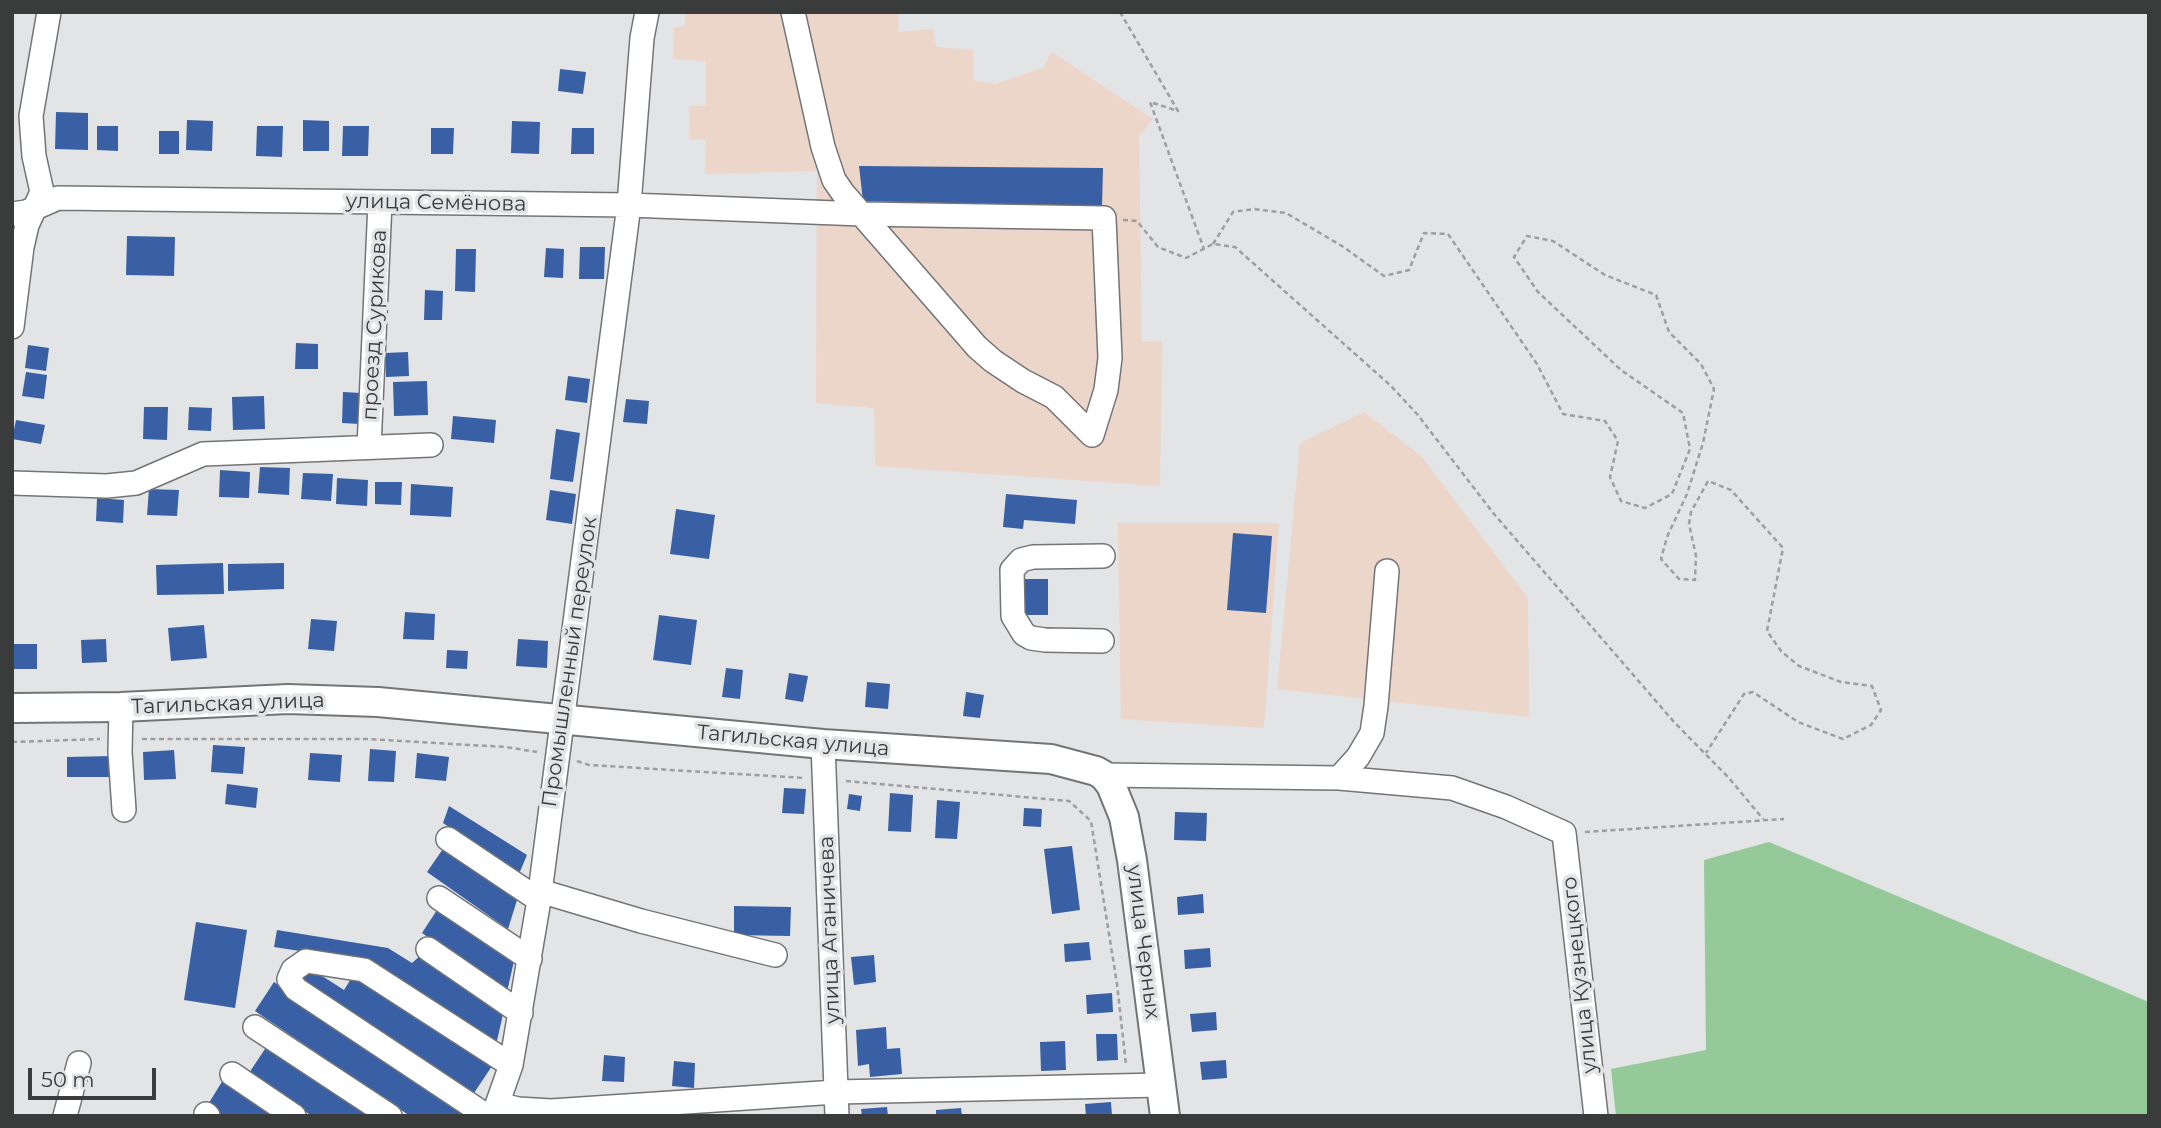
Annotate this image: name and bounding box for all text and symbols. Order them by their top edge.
street label: улица Семёнова [345,189,527,217]
street label: проезд Сурикова [357,229,393,421]
street label: Промышленный переулок [537,515,603,809]
street label: Тагильская улица [131,688,325,720]
street label: Тагильская улица [696,720,890,762]
street label: улица Аганичева [814,836,846,1024]
street label: улица Черных [1121,863,1165,1021]
street label: улица Кузнецкого [1557,875,1603,1075]
scale bar [32,1054,159,1098]
text: 50 m [41,1067,95,1092]

